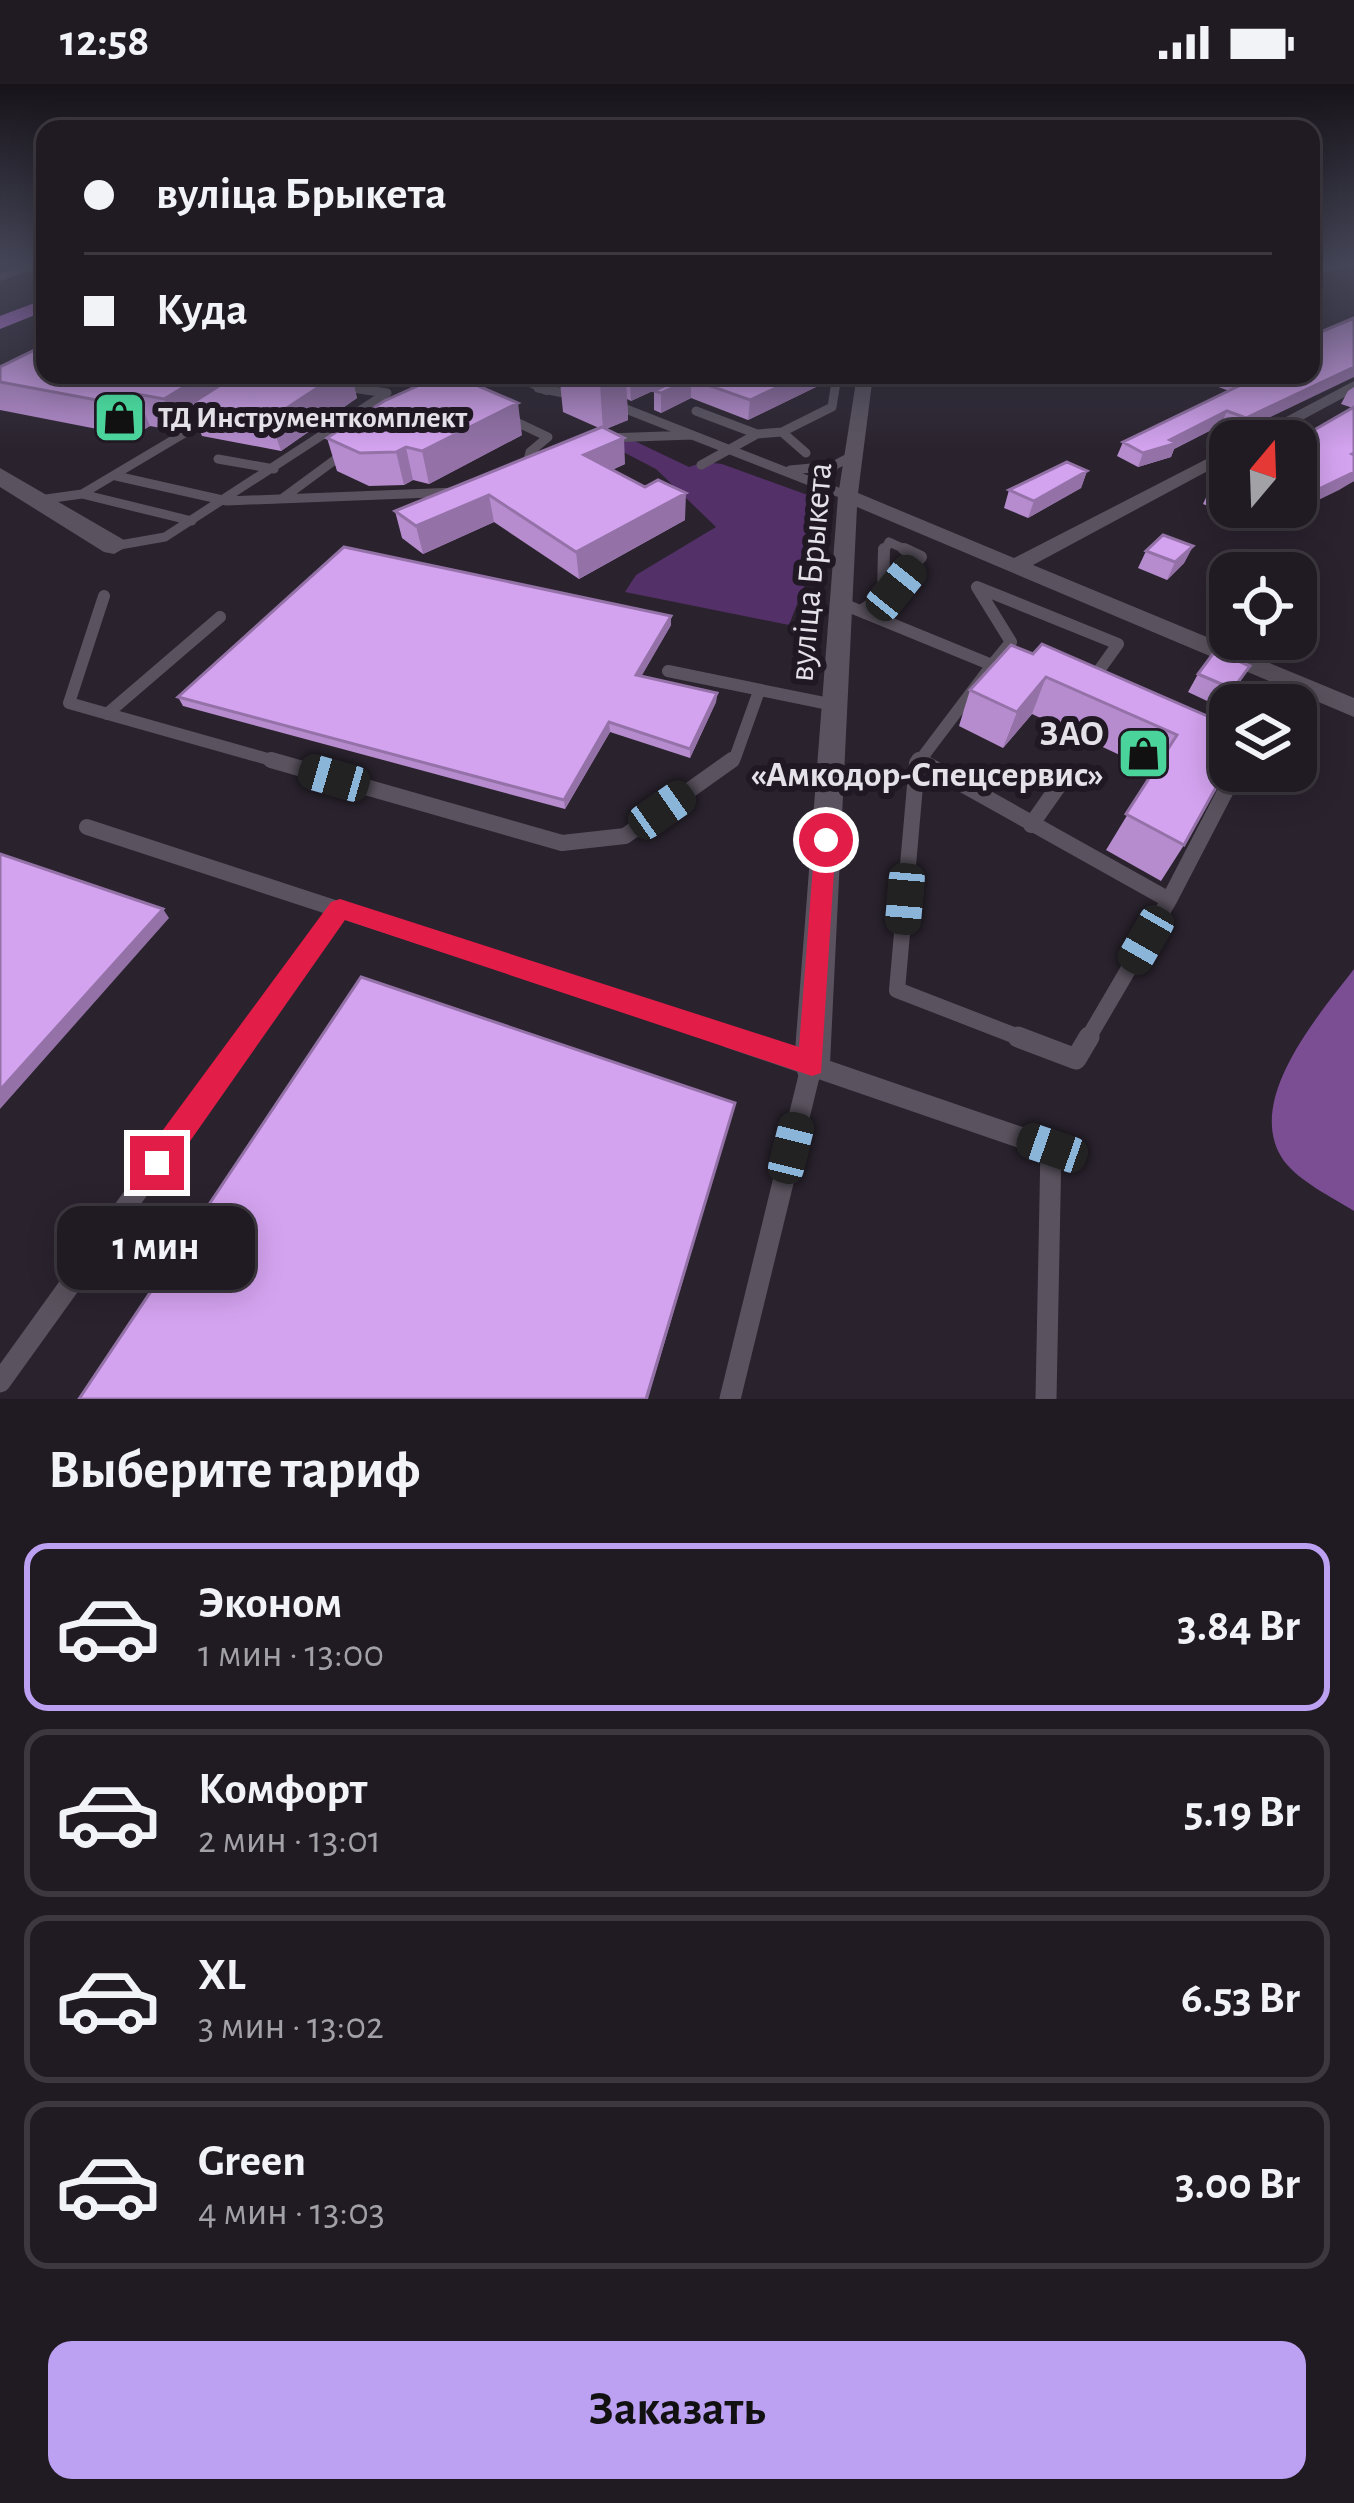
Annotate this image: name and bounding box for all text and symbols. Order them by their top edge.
text: 12:58 [60,19,149,64]
text: вуліца Брыкета [156,172,447,217]
text: Куда [156,288,248,333]
shop icon: ТД Инструменткомплект [91,389,147,445]
place label: ТД Инструменткомплект [158,403,468,433]
north arrow [1209,420,1317,528]
map controls [1209,420,1317,792]
street label: вуліца Брыкета [783,461,839,683]
car [859,549,933,627]
button: locate [1209,552,1317,660]
button: layers [1209,684,1317,792]
place label: ЗАО «Амкодор-Спецсервис» [750,716,1104,793]
shop icon: ЗАО «Амкодор-Спецсервис» [1115,725,1171,781]
car [294,751,374,805]
car [622,775,702,845]
route start [799,813,853,867]
car [884,862,926,936]
car [1112,900,1180,980]
car [765,1109,817,1187]
car [1012,1119,1092,1177]
route end [130,1136,184,1190]
callout: 1 мин [58,1205,256,1289]
text: 1 мин [113,1228,199,1267]
text: Выберите тариф [48,1444,420,1498]
icon: car [54,1573,162,1681]
text: Эконом [198,1581,342,1626]
text: 3.84 Br [1177,1604,1300,1649]
text: 1 мин · 13:00 [198,1635,384,1674]
icon: car [54,1759,162,1867]
text: Комфорт [198,1767,367,1812]
text: 5.19 Br [1184,1790,1300,1835]
text: 2 мин · 13:01 [198,1821,381,1860]
icon: car [54,1945,162,2053]
text: XL [198,1953,246,1998]
text: 6.53 Br [1181,1976,1300,2021]
text: 3 мин · 13:02 [198,2007,384,2046]
icon: car [54,2131,162,2239]
text: Green [198,2139,306,2184]
text: 3.00 Br [1175,2162,1300,2207]
text: 4 мин · 13:03 [198,2193,385,2232]
button: Заказать [48,2341,1306,2479]

